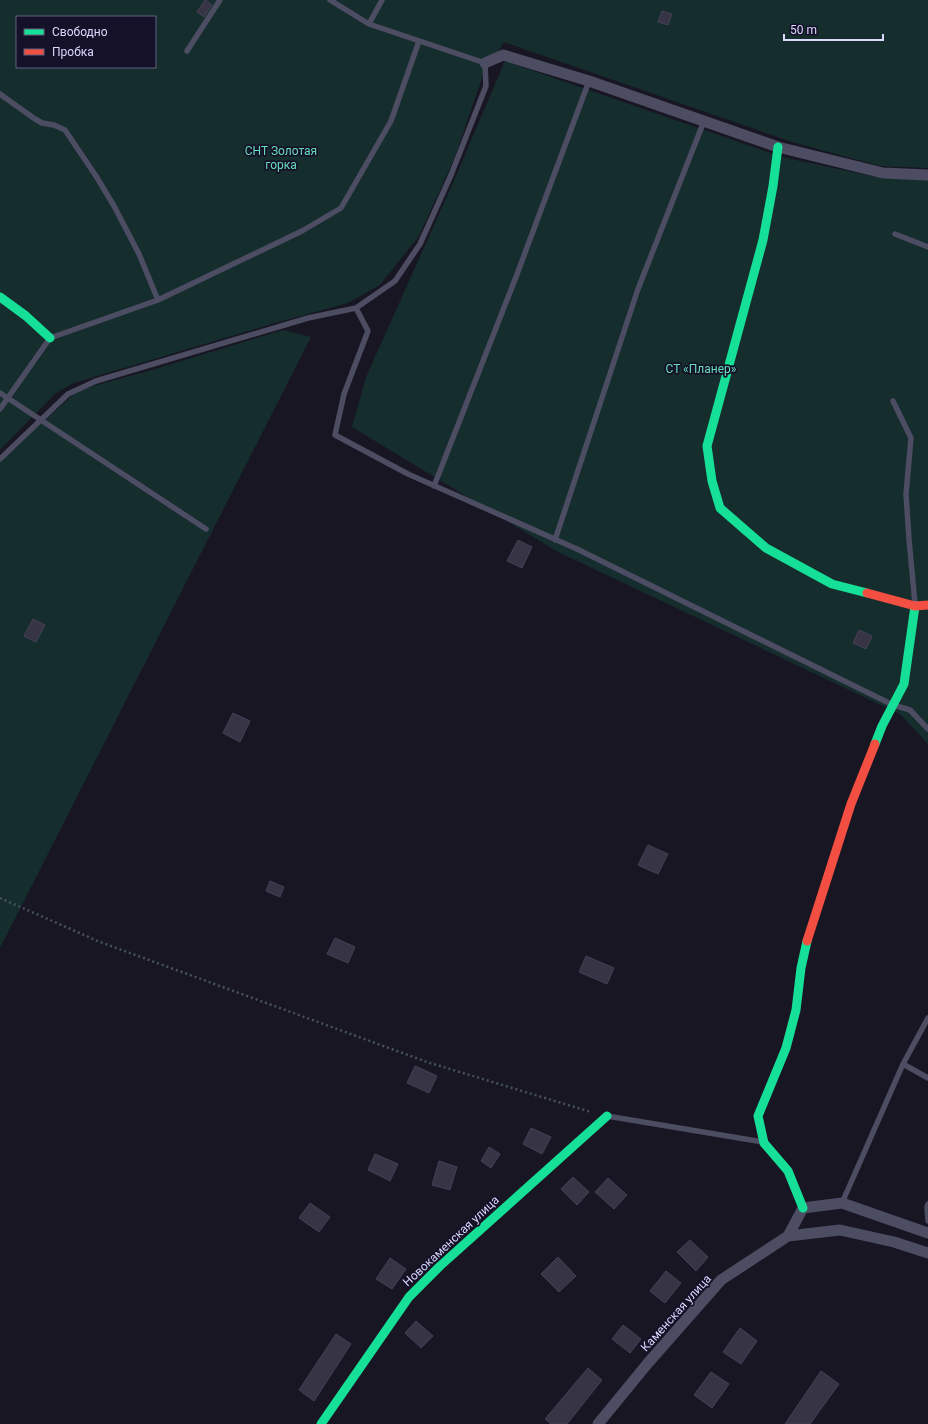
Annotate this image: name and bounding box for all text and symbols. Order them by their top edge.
legend [16,16,156,68]
scale bar [784,16,883,42]
text: 50 m [790,23,817,37]
text: Свободно [52,25,108,39]
text: Пробка [52,45,94,59]
park label: СНТ Золотая горка [245,144,317,172]
park label: СТ «Планер» [666,362,737,376]
street label: Новокаменская улица [400,1193,502,1289]
street label: Каменская улица [638,1272,714,1354]

